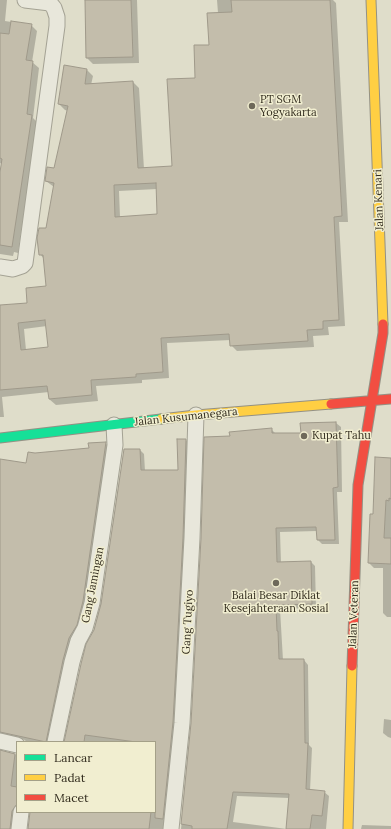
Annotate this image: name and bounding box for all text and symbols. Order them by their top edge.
place label: PT SGM Yogyakarta [260,93,317,119]
marker: PT SGM Yogyakarta [247,101,257,111]
street label: Jalan Kenari [371,169,387,231]
street label: Jalan Kusumanegara [134,405,238,429]
place label: Kupat Tahu [312,429,371,443]
marker: Kupat Tahu [299,431,309,441]
street label: Gang Jamingan [79,546,107,624]
marker: Balai Besar Diklat Kesejahteraan Sosial [271,578,281,588]
street label: Jalan Veteran [346,580,362,648]
street label: Gang Tugiyo [180,589,196,655]
place label: Balai Besar Diklat Kesejahteraan Sosial [224,589,328,615]
legend [16,741,156,813]
text: Lancar [54,750,92,765]
text: Padat [54,770,85,785]
text: Macet [54,790,89,805]

